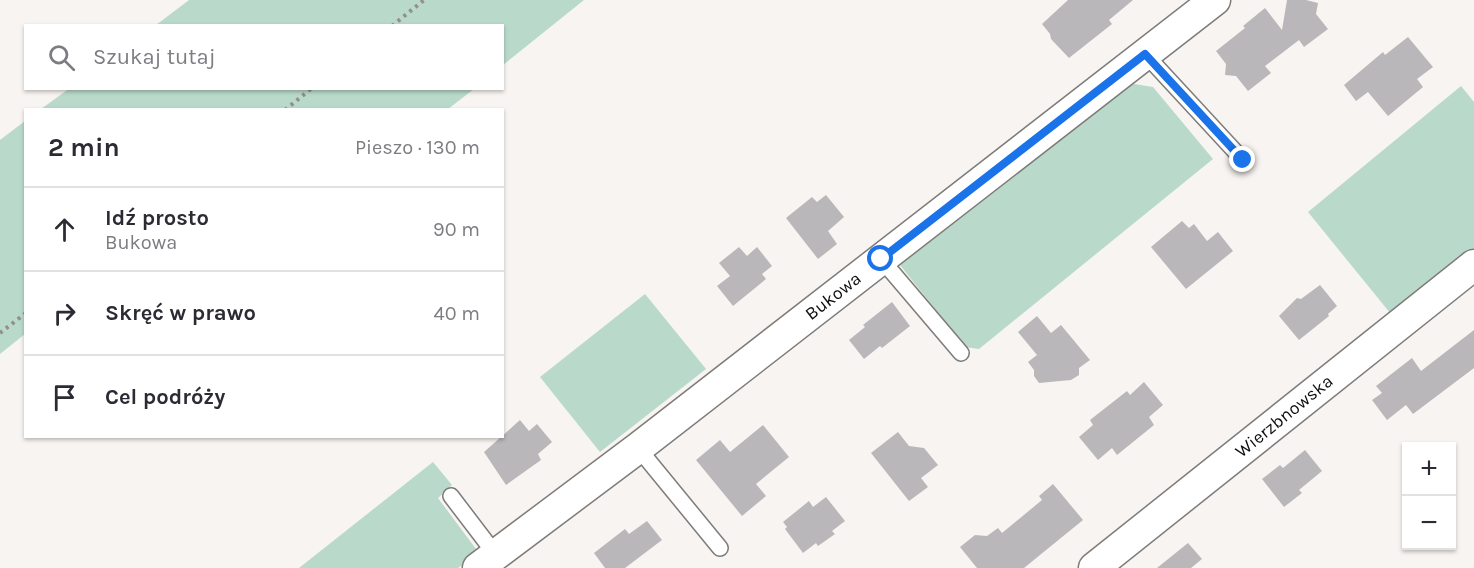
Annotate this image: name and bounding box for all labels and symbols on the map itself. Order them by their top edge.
route end [1229,146,1255,172]
route start [867,245,893,271]
street label: Bukowa [801,267,865,325]
street label: Wierzbnowska [1231,370,1337,462]

